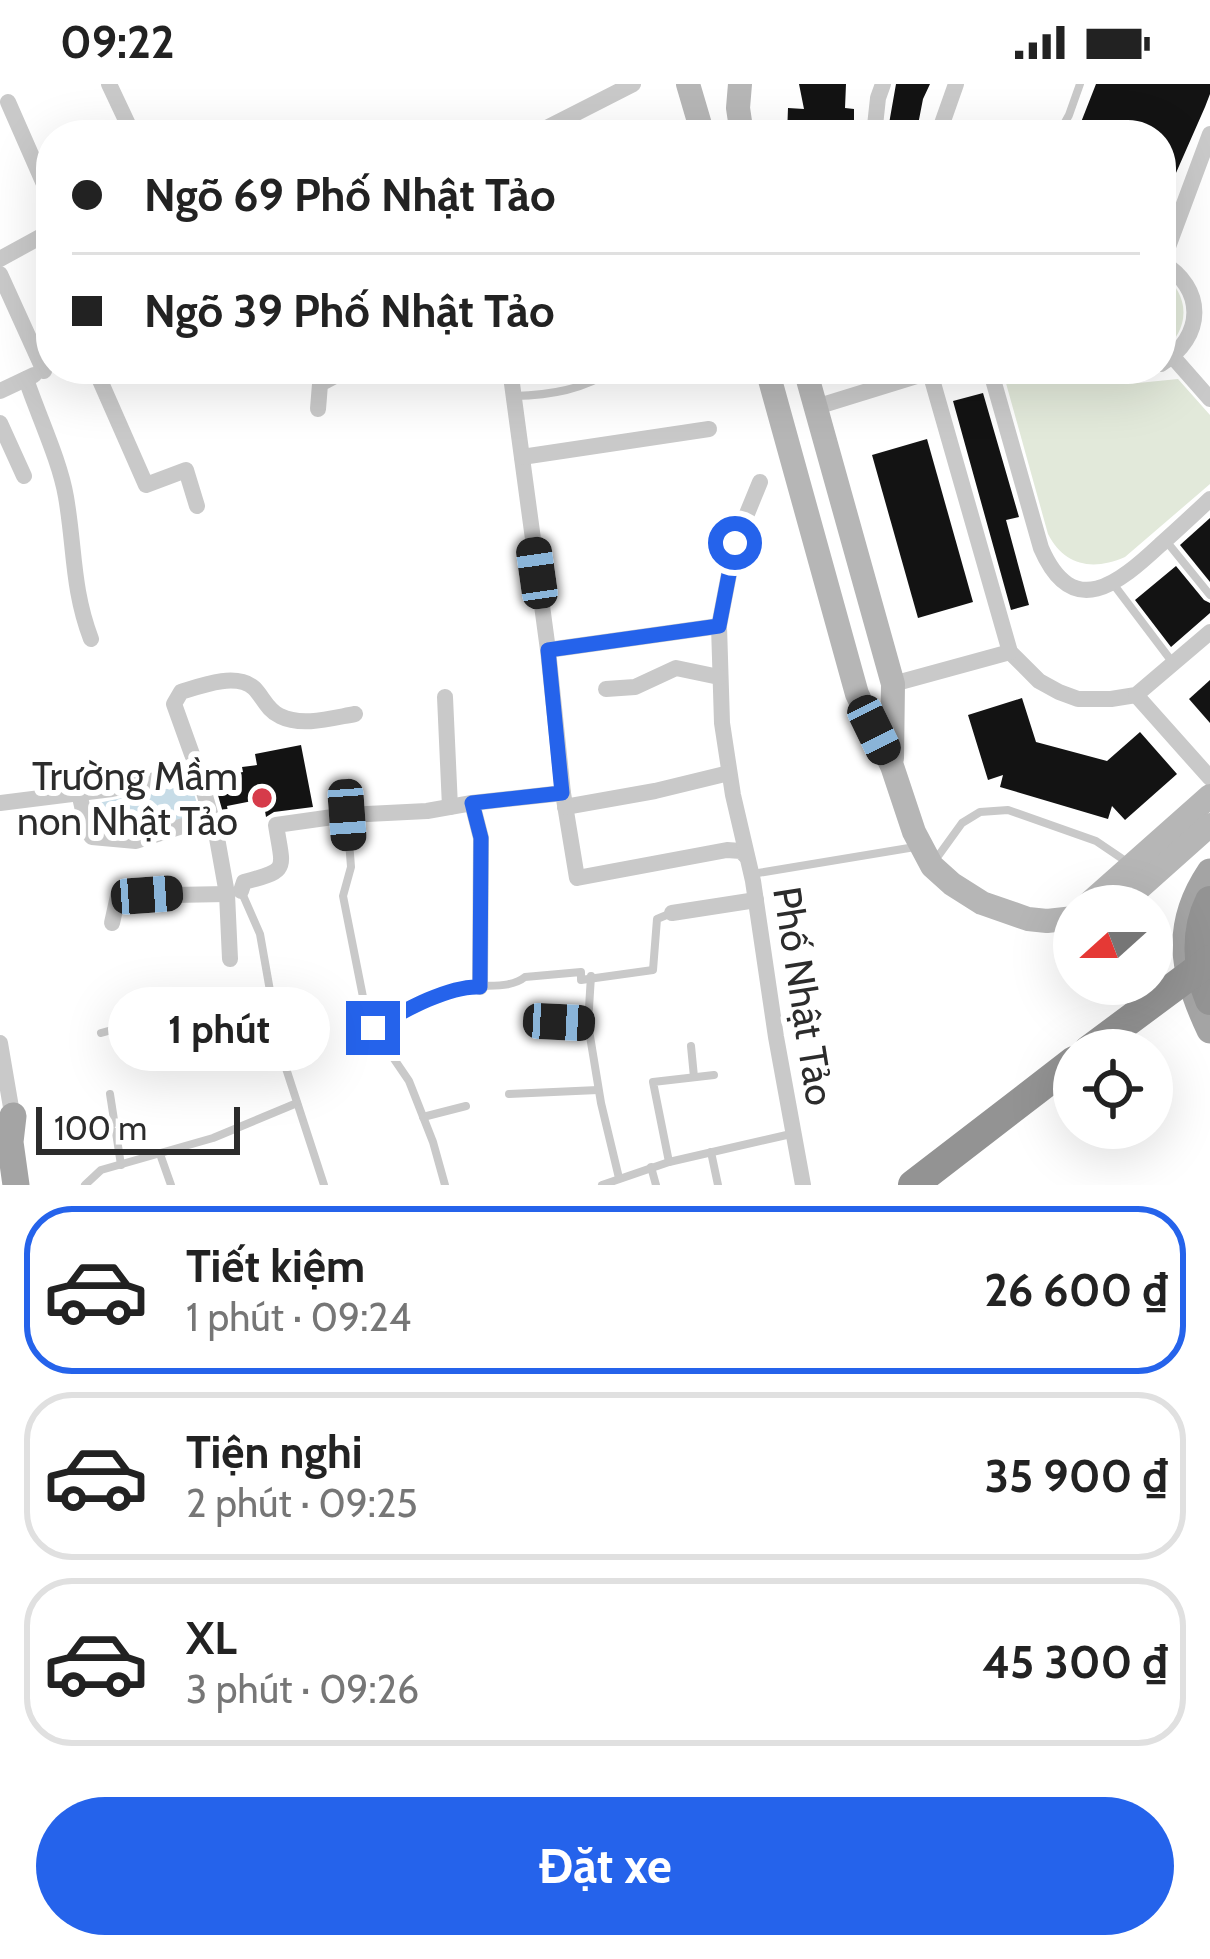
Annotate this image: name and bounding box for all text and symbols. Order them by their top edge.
text: 09:22 [60,15,175,69]
text: Ngõ 69 Phố Nhật Tảo [144,168,556,222]
text: Ngõ 39 Phố Nhật Tảo [144,284,555,338]
route start [708,516,762,570]
car [514,535,560,611]
car [842,690,906,770]
place label: Trường Mầm non Nhật Tảo [17,752,238,845]
car [327,778,367,852]
marker: Trường Mầm non Nhật Tảo [249,785,275,811]
car [110,875,184,915]
street label: Phố Nhật Tảo [763,883,845,1109]
north arrow [1053,885,1173,1005]
map controls [1053,885,1173,1149]
callout: 1 phút [109,986,331,1070]
route end [346,1001,400,1055]
car [522,1002,596,1042]
text: 1 phút [168,1005,270,1053]
button: locate [1053,1029,1173,1149]
scale bar [36,1101,240,1154]
text: 100 m [54,1108,147,1148]
icon: car [42,1236,150,1344]
text: Tiết kiệm [186,1239,365,1293]
text: 26 600 ₫ [984,1263,1168,1317]
text: 1 phút · 09:24 [186,1293,411,1341]
icon: car [42,1422,150,1530]
text: Tiện nghi [186,1425,363,1479]
text: 35 900 ₫ [985,1449,1168,1503]
text: 2 phút · 09:25 [186,1479,418,1527]
icon: car [42,1608,150,1716]
text: XL [186,1611,237,1665]
text: 45 300 ₫ [982,1635,1168,1689]
text: 3 phút · 09:26 [186,1665,419,1713]
button: Đặt xe [36,1797,1174,1935]

